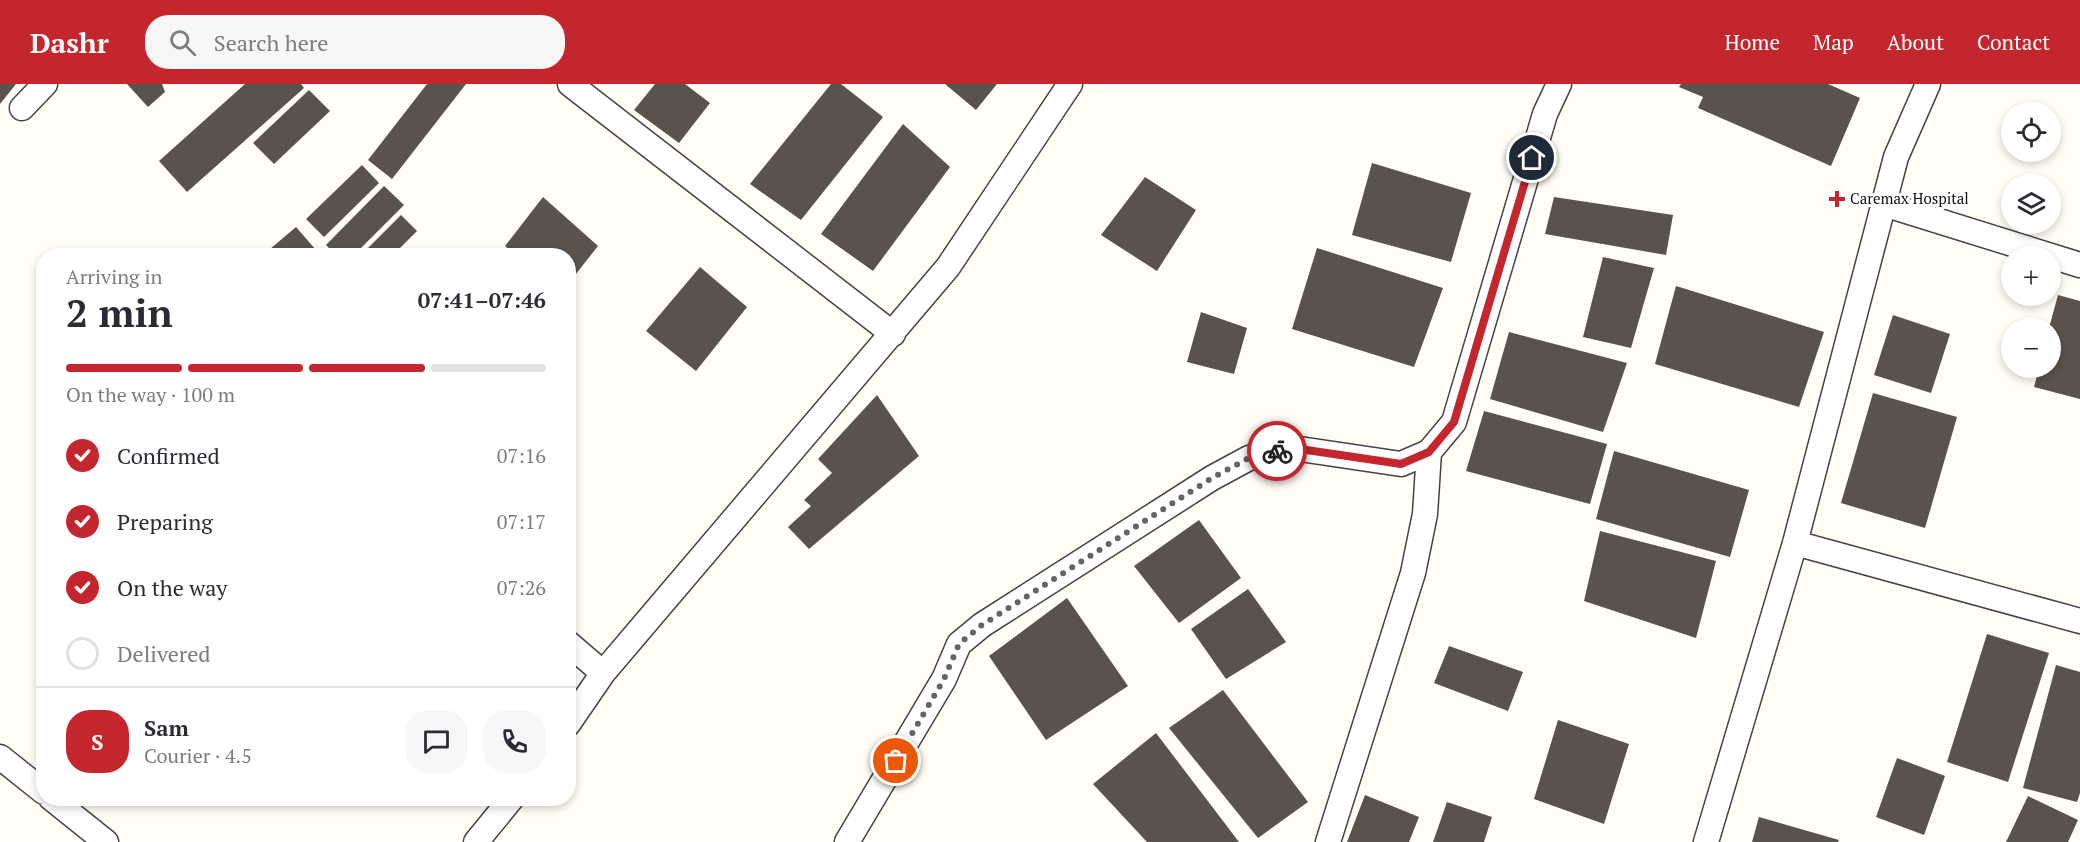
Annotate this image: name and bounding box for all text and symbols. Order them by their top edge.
search box [145,15,565,69]
text: Dashr [30,24,109,61]
icon: search [166,26,199,59]
text: Search here [214,28,328,57]
text: Home [1724,28,1780,56]
text: Map [1813,28,1854,56]
text: About [1887,28,1944,56]
text: Contact [1977,28,2050,56]
map controls [2001,102,2061,378]
button: locate [2001,102,2061,162]
pin [1506,132,1557,183]
icon: home [1515,141,1548,174]
button: layers [2001,174,2061,234]
place label: Caremax Hospital [1850,188,1969,208]
marker: Caremax Hospital [1828,190,1846,208]
button: + [2001,246,2061,306]
text: Arriving in [66,263,162,290]
text: 07:41–07:46 [418,285,546,314]
text: 2 min [66,286,173,338]
button: − [2001,318,2061,378]
text: On the way · 100 m [66,381,235,408]
courier [1247,421,1307,481]
icon: bike [1261,435,1294,468]
icon: check [66,439,99,472]
text: Confirmed [117,441,220,470]
text: 07:16 [497,442,546,469]
icon: check [66,505,99,538]
text: Preparing [117,507,213,536]
text: 07:17 [497,508,546,535]
icon: check [66,571,99,604]
text: On the way [117,573,227,602]
text: 07:26 [497,574,546,601]
text: Delivered [117,639,210,668]
button: chat [405,710,468,773]
button: phone [483,710,546,773]
text: Sam [144,713,189,742]
text: S [91,727,104,756]
pin [870,735,921,786]
text: Courier · 4.5 [144,742,252,769]
icon: bag [879,744,912,777]

